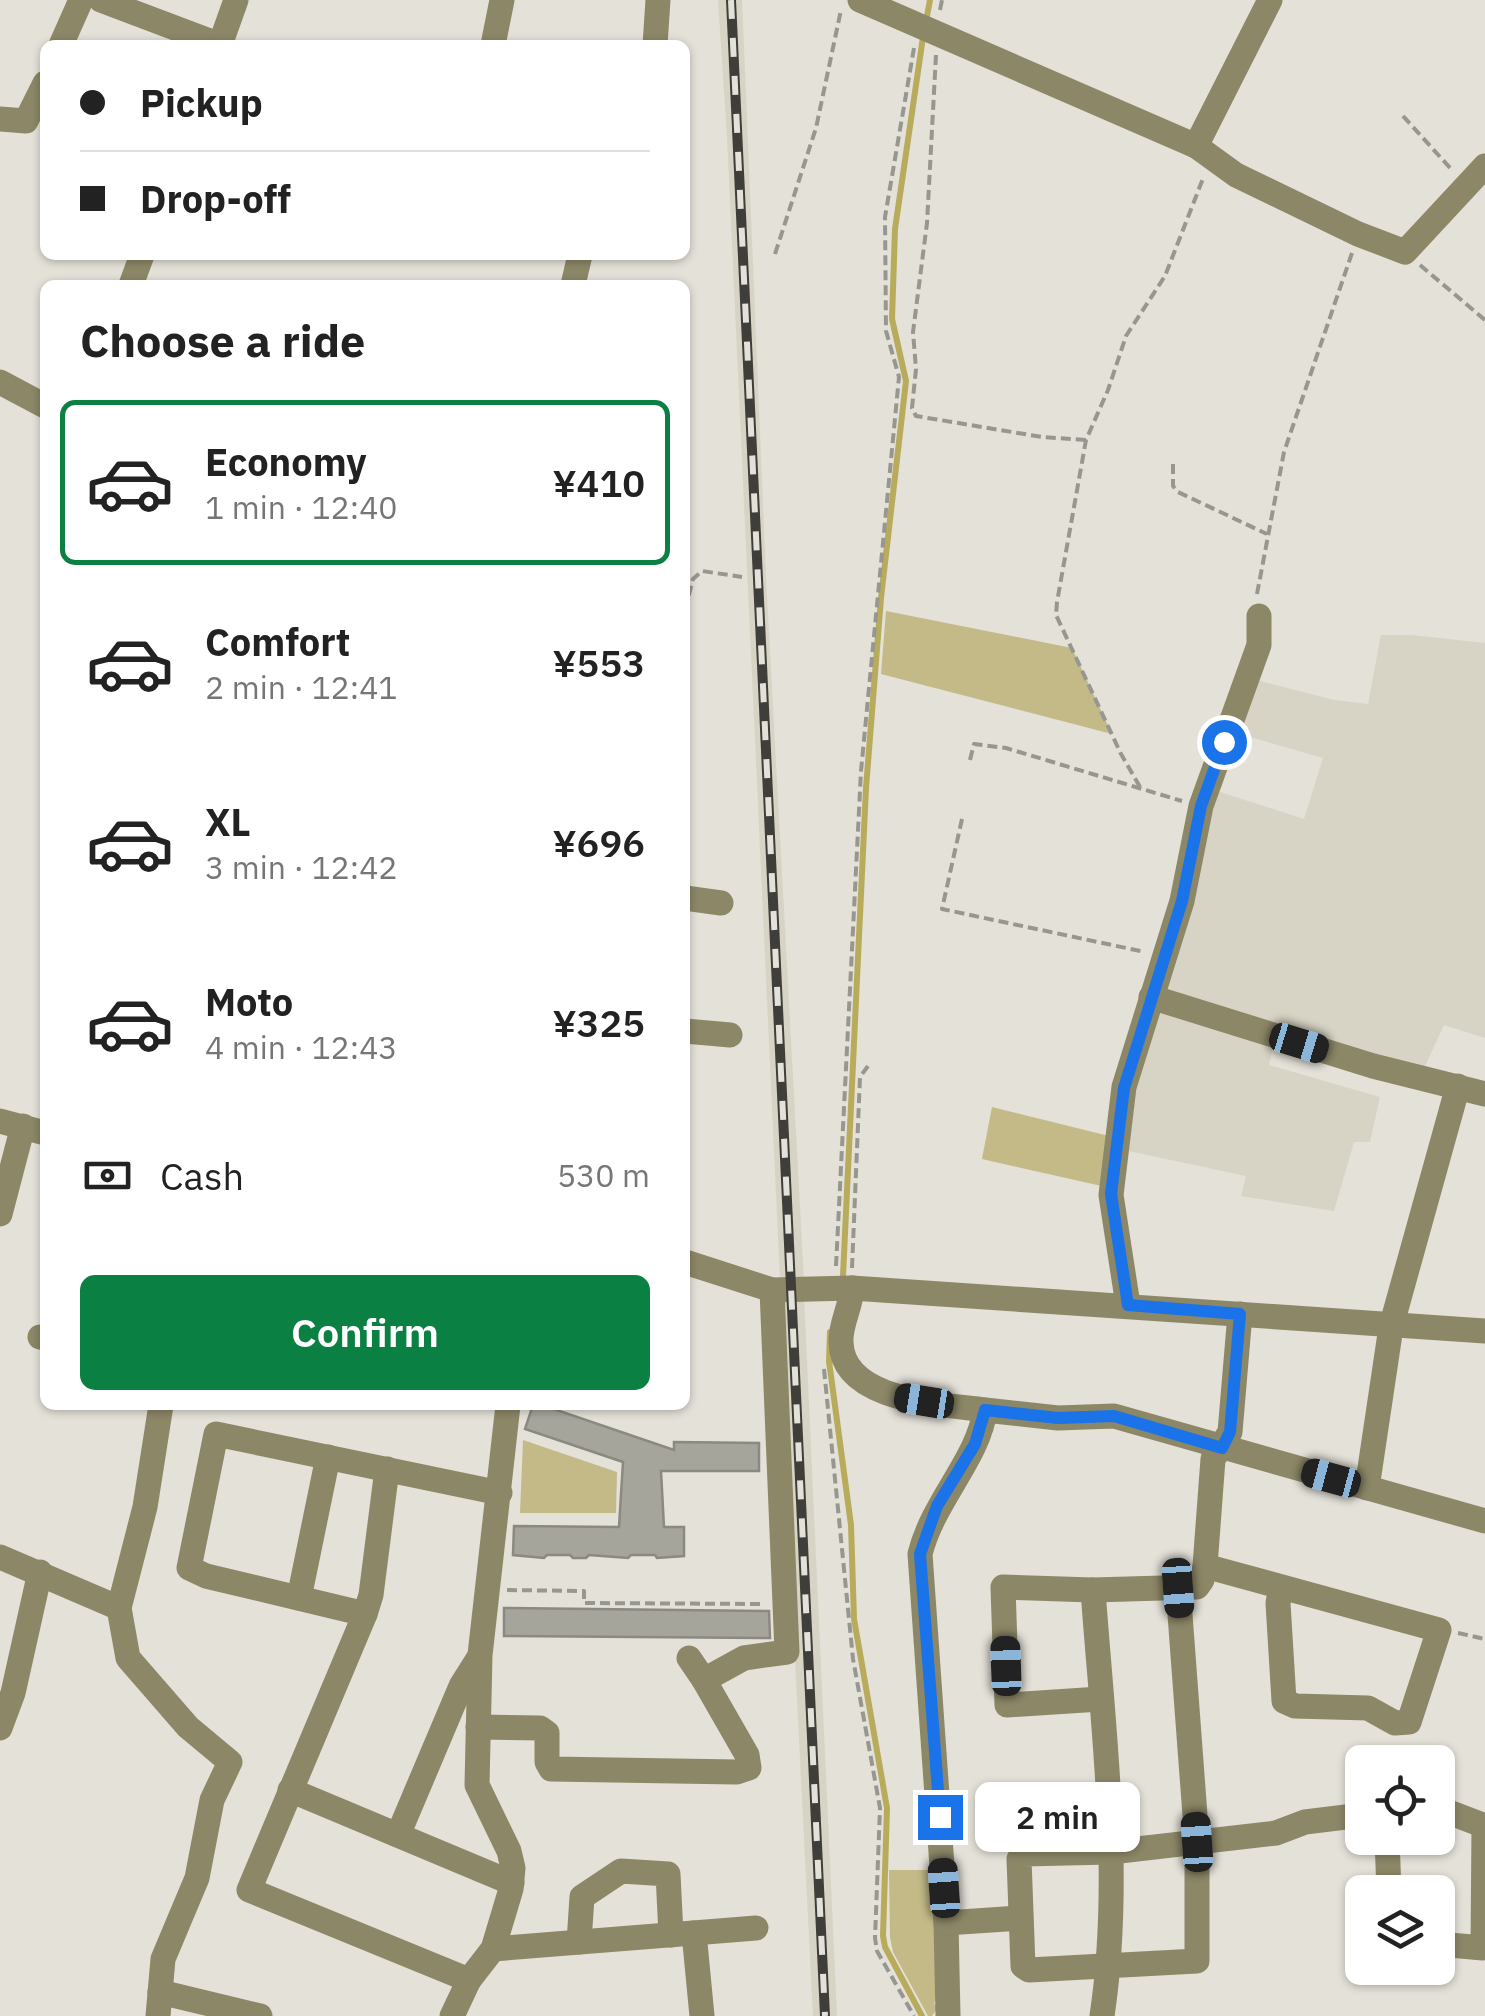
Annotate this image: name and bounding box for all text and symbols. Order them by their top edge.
text: Pickup [140,78,263,127]
text: Drop-off [140,174,291,223]
text: Choose a ride [80,311,365,369]
text: Economy [205,437,367,486]
icon: car [85,438,175,528]
text: ¥410 [552,458,645,507]
text: 1 min · 12:40 [205,486,398,528]
text: Comfort [205,617,350,666]
icon: car [85,618,175,708]
text: ¥553 [552,638,645,687]
text: 2 min · 12:41 [205,666,398,708]
route start [1202,720,1247,765]
text: XL [205,797,251,846]
icon: car [85,798,175,888]
text: ¥696 [552,818,645,867]
text: 3 min · 12:42 [205,846,398,888]
text: Moto [205,977,293,1026]
icon: car [85,978,175,1068]
text: ¥325 [552,998,645,1047]
car [1266,1020,1332,1066]
text: 4 min · 12:43 [205,1026,398,1068]
icon: cash [80,1148,135,1203]
text: Cash [160,1151,244,1200]
text: 530 m [557,1154,650,1196]
button: Confirm [80,1275,650,1390]
car [892,1381,956,1421]
car [1298,1456,1364,1500]
car [1161,1557,1195,1619]
car [990,1635,1022,1697]
map controls [1345,1745,1455,1985]
button: locate [1345,1745,1455,1855]
callout: 2 min [975,1782,1140,1852]
route end [918,1795,963,1840]
text: 2 min [1016,1796,1099,1838]
car [1180,1811,1214,1873]
car [927,1857,961,1919]
button: layers [1345,1875,1455,1985]

